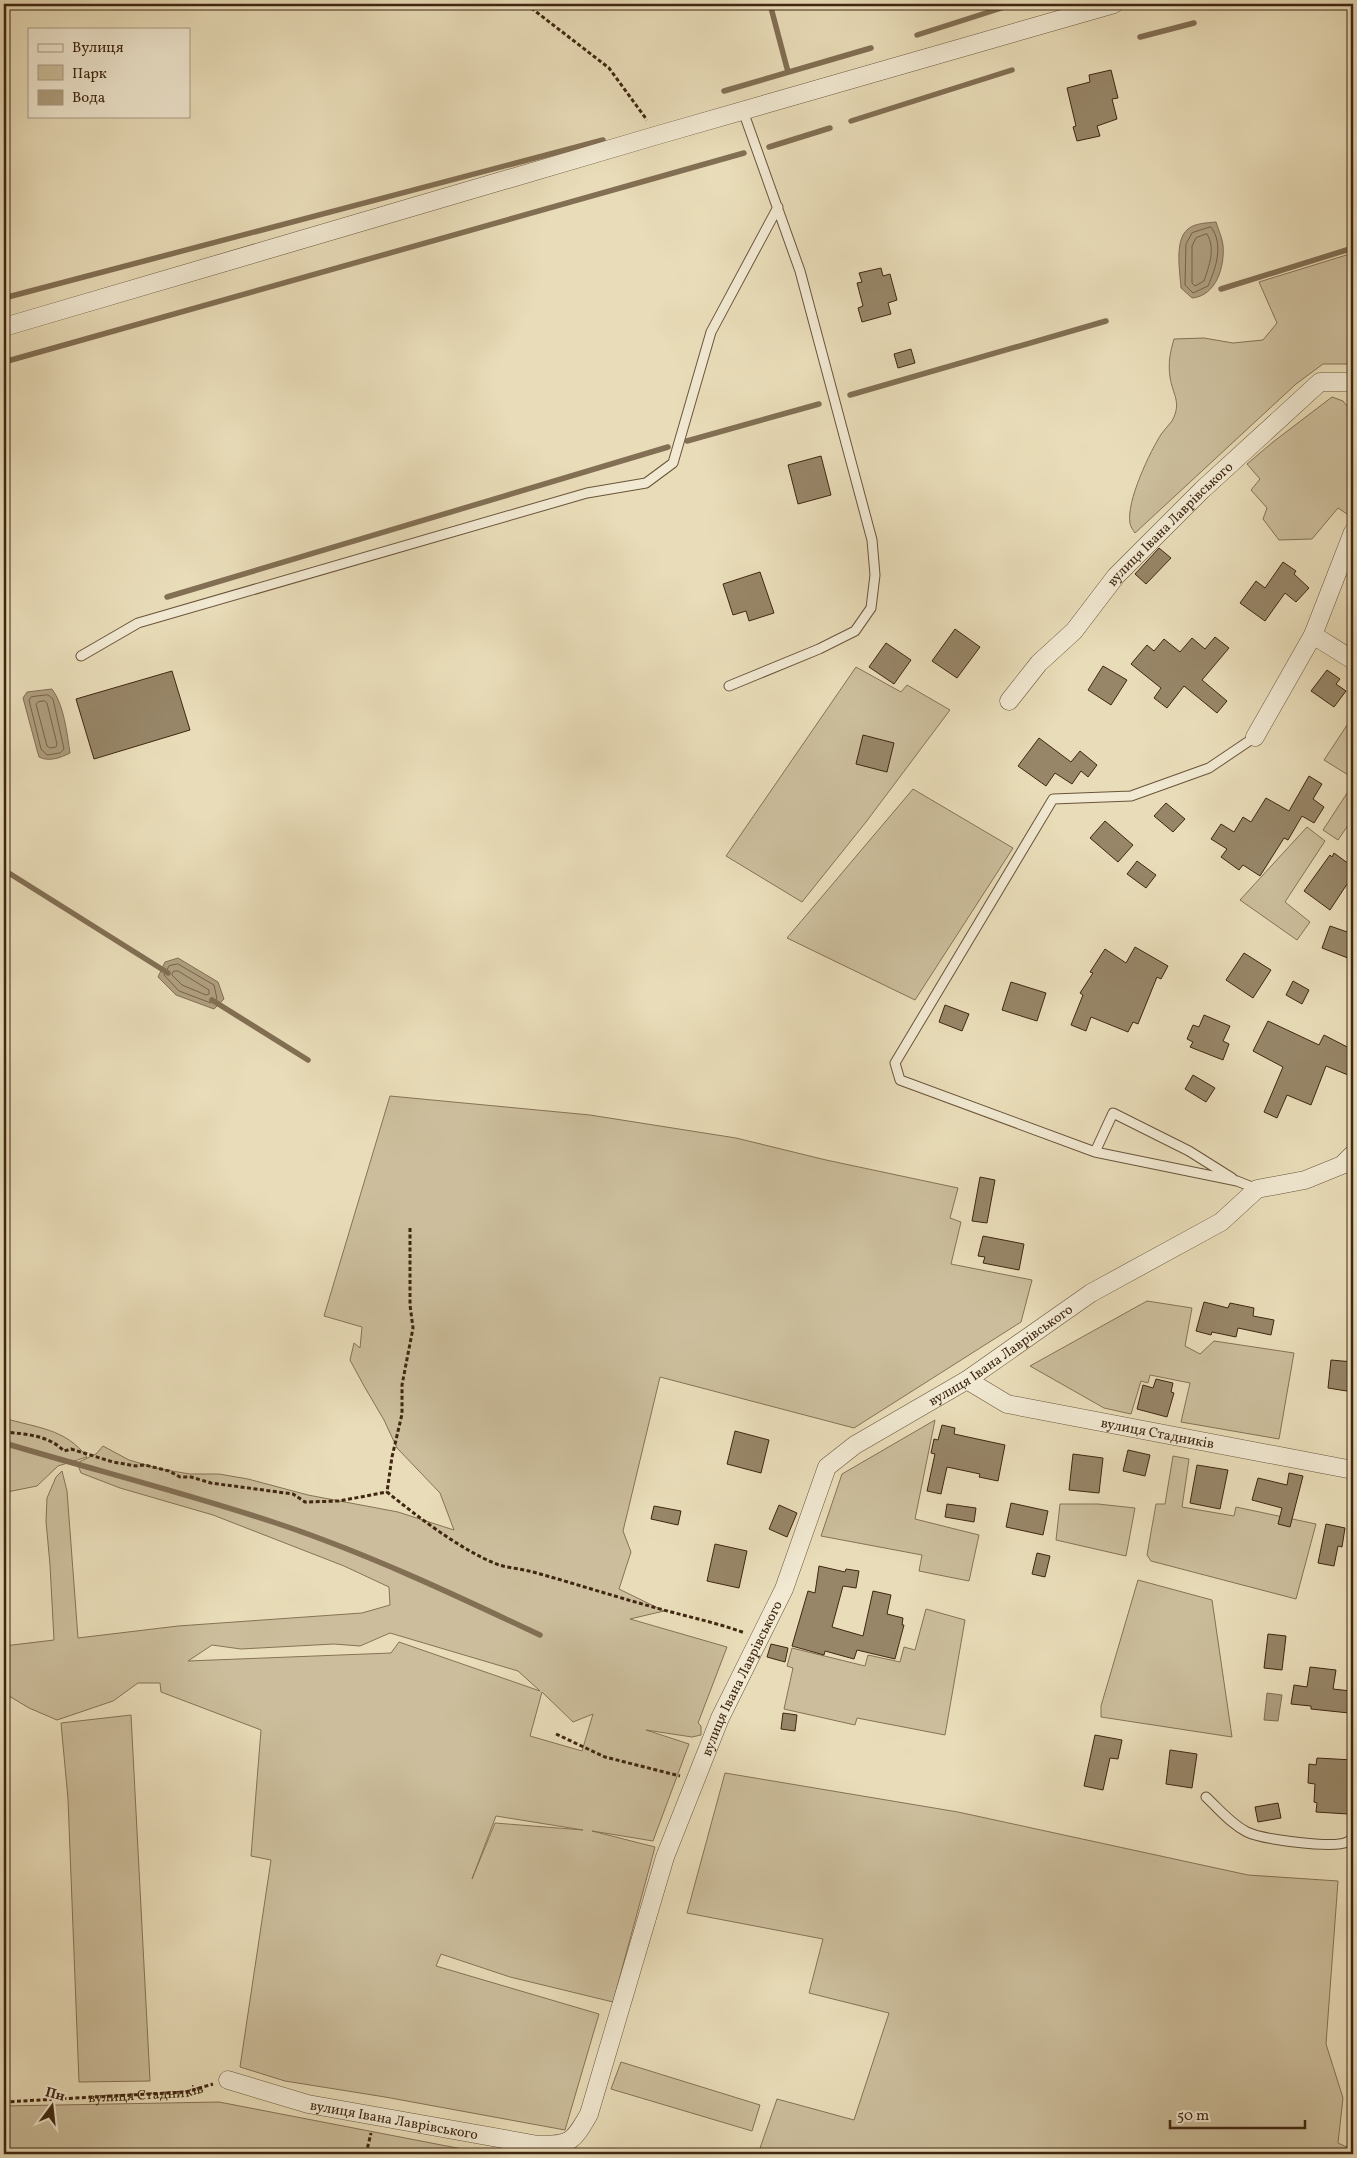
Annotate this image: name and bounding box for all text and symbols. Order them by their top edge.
legend [28,28,190,118]
text: Вулиця [72,38,124,59]
text: Парк [72,64,107,85]
text: Вода [72,88,105,109]
street label: вулиця Івана Лаврівського [1103,458,1238,591]
street label: вулиця Івана Лаврівського [925,1301,1077,1411]
street label: вулиця Стадників [1099,1414,1216,1454]
street label: вулиця Івана Лаврівського [698,1598,788,1759]
street label: вулиця Стадників [88,2079,206,2108]
north arrow [28,2080,78,2130]
text: Пн [43,2083,67,2107]
street label: вулиця Івана Лаврівського [308,2097,479,2145]
scale bar [1170,2098,1304,2130]
text: 50 m [1177,2106,1209,2127]

